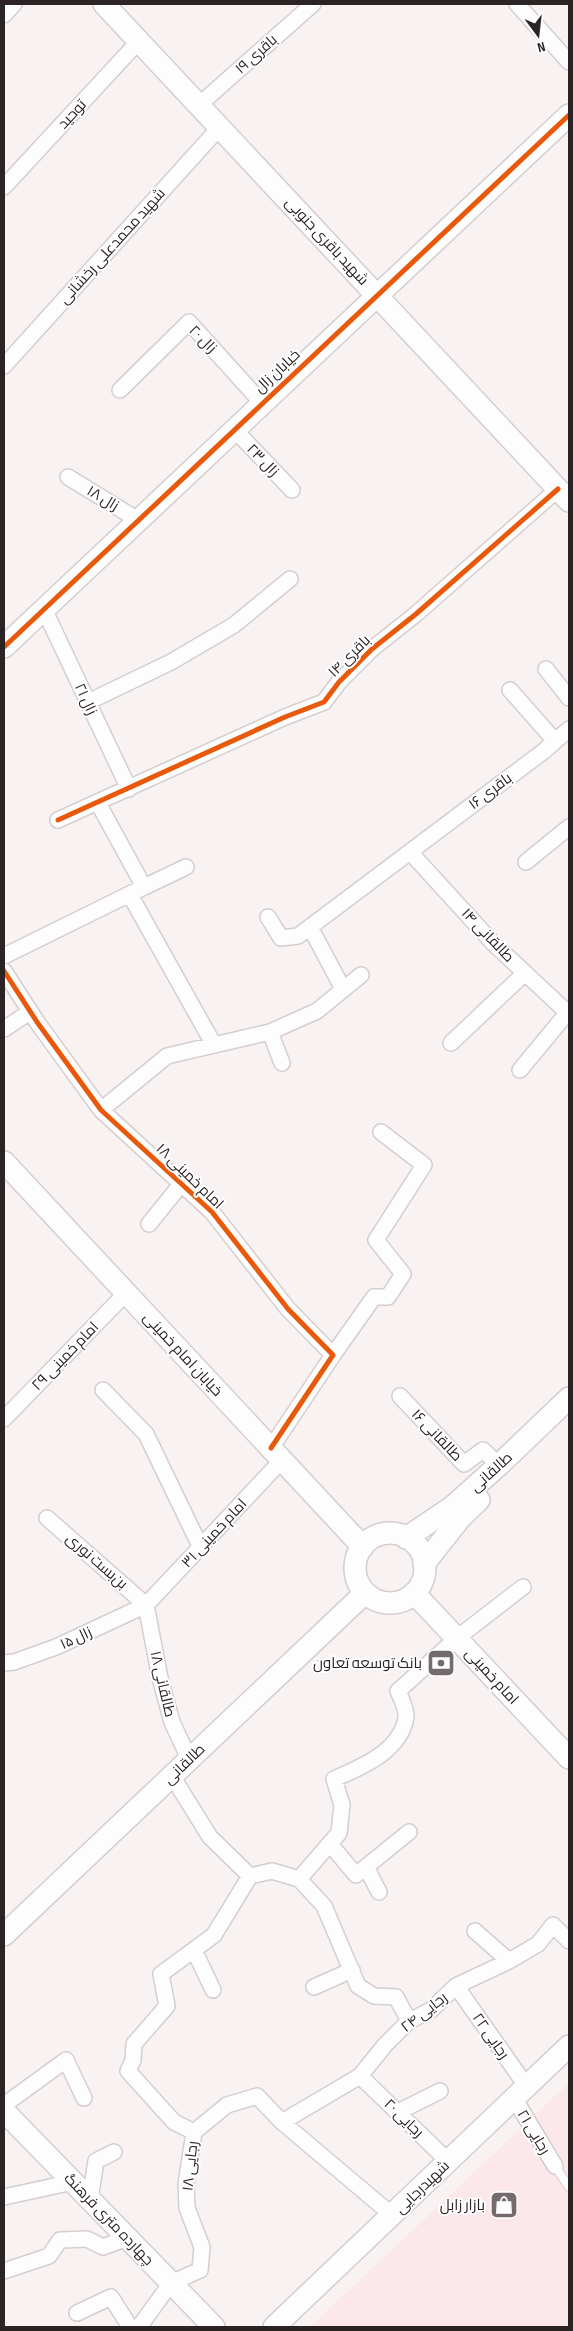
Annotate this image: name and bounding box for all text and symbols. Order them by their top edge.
north arrow [513,10,563,60]
street label: باقری ۱۹ [231,30,281,78]
text: N [535,38,547,56]
street label: توحید [54,96,91,133]
street label: شهید محمدعلی رخشانی [55,184,170,308]
street label: شهید باقری جنوبی [281,193,372,289]
street label: زال ۲۰ [185,321,221,357]
street label: خیابان زال [250,345,304,397]
street label: زال ۲۳ [242,440,283,481]
street label: زال ۱۸ [83,481,122,515]
street label: باقری ۱۴ [324,631,375,682]
street label: زال ۲۱ [70,680,101,718]
street label: باقری ۱۶ [465,769,516,814]
street label: طالقانی ۱۴ [457,904,518,966]
street label: امام خمینی ۱۸ [152,1139,227,1213]
street label: خیابان امام خمینی [139,1308,227,1400]
street label: امام خمینی ۲۹ [28,1318,103,1395]
street label: طالقانی ۱۶ [407,1405,466,1465]
street label: طالقانی [466,1448,517,1496]
street label: امام خمینی ۳۱ [178,1495,251,1572]
street label: بن‌بست نوری [62,1529,132,1594]
street label: زال ۱۵ [57,1623,95,1654]
street label: امام خمینی [461,1644,523,1709]
bank icon: بانک توسعه تعاون [426,1648,456,1678]
street label: طالقانی ۱۸ [146,1649,179,1719]
place label: بانک توسعه تعاون [313,1654,422,1673]
street label: طالقانی [159,1740,209,1789]
street label: رجایی ۲۴ [397,1988,452,2037]
street label: رجایی ۲۲ [468,2009,513,2063]
street label: رجایی ۲۰ [380,2095,428,2142]
street label: رجایی ۲۱ [513,2106,554,2158]
street label: رجایی ۱۸ [178,2140,203,2192]
street label: شهیدرجایی [391,2157,454,2218]
street label: چهارده متری فرهنگ [60,2169,158,2270]
shop icon: بازار زابل [489,2190,519,2220]
place label: بازار زابل [440,2196,485,2215]

